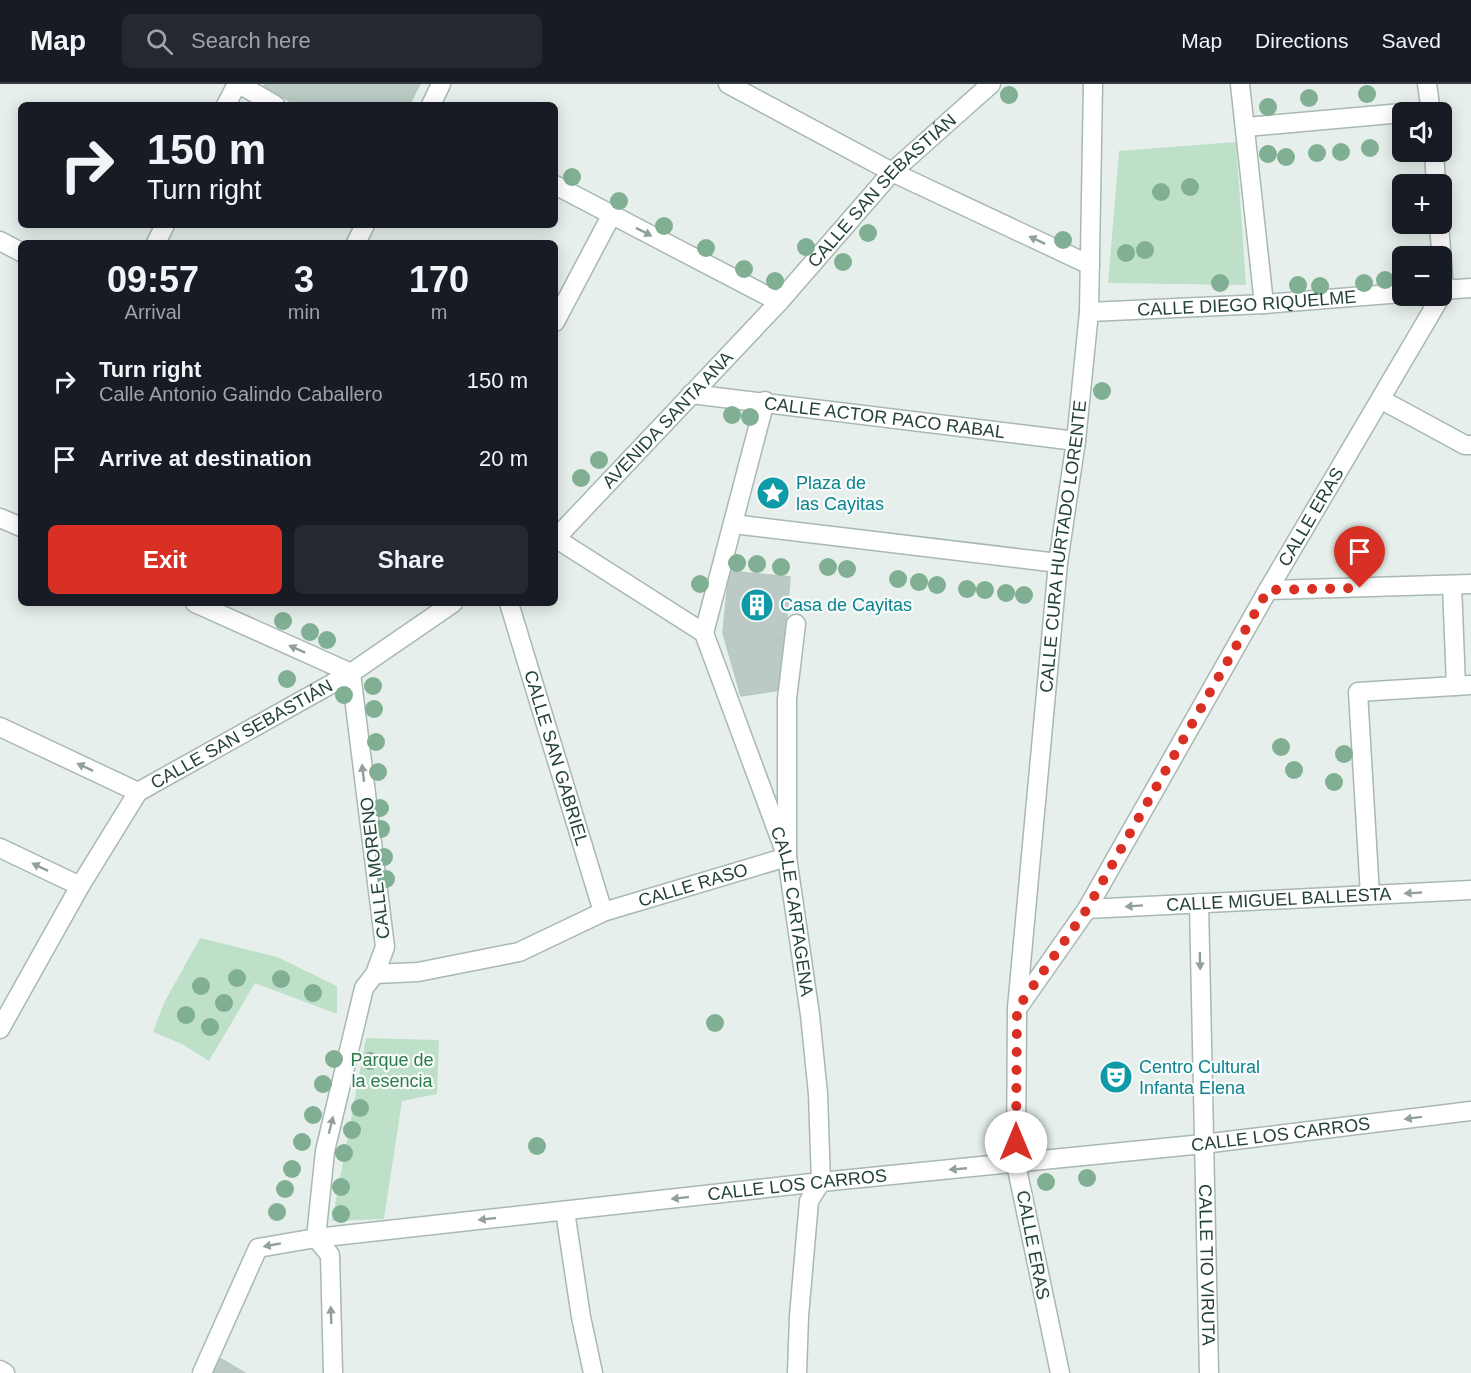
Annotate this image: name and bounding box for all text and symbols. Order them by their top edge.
search box [122,14,542,68]
text: Map [30,25,86,56]
icon: search [143,25,176,58]
text: Search here [191,28,311,53]
text: Map [1181,29,1222,52]
text: Directions [1255,29,1348,52]
text: Saved [1381,29,1441,52]
map controls [1392,102,1452,306]
button: sound [1392,102,1452,162]
street label: CALLE SAN SEBASTIÁN [804,110,960,271]
icon: right [48,126,126,204]
text: 150 m [147,126,266,173]
button: + [1392,174,1452,234]
text: Turn right [147,175,262,205]
one-way arrow [635,228,652,237]
one-way arrow [1029,236,1046,245]
button: − [1392,246,1452,306]
text: 09:57 [107,259,199,300]
text: 3 [294,259,314,300]
text: 170 [409,259,469,300]
street label: CALLE DIEGO RIQUELME [1137,287,1357,320]
text: Arrival [125,301,181,323]
text: min [288,301,320,323]
text: m [431,301,447,323]
street label: AVENIDA SANTA ANA [598,347,737,492]
text: Turn right [99,357,201,382]
icon: right [48,365,81,398]
text: 150 m [467,368,528,393]
text: Calle Antonio Galindo Caballero [99,383,383,405]
street label: CALLE ACTOR PACO RABAL [763,393,1006,442]
street label: CALLE CURA HURTADO LORENTE [1036,399,1090,694]
icon: arrive [48,443,81,476]
text: Arrive at destination [99,446,312,471]
text: 20 m [479,446,528,471]
street label: CALLE ERAS [1274,464,1348,570]
place label: Plaza de las Cayitas [796,473,884,514]
place icon: Plaza de las Cayitas [755,475,791,511]
button: Exit [48,525,282,594]
button: Share [294,525,528,594]
pin [1334,526,1385,588]
icon: arrive [1343,535,1376,568]
building icon: Casa de Cayitas [739,587,775,623]
place label: Casa de Cayitas [780,595,912,615]
one-way arrow [288,644,306,654]
street label: CALLE SAN GABRIEL [520,668,592,848]
street label: CALLE SAN SEBASTIÁN [147,675,336,793]
one-way arrow [77,762,94,771]
one-way arrow [358,763,368,782]
street label: CALLE MORENO [356,796,394,940]
street label: CALLE CARTAGENA [767,824,817,998]
street label: CALLE RASO [636,859,750,911]
one-way arrow [31,863,48,872]
street label: CALLE MIGUEL BALLESTA [1166,884,1392,915]
one-way arrow [1403,888,1422,897]
one-way arrow [1124,902,1143,911]
one-way arrow [1195,952,1204,971]
park label: Parque de la esencia [350,1050,434,1091]
place label: Centro Cultural Infanta Elena [1139,1057,1260,1098]
theatre icon: Centro Cultural Infanta Elena [1098,1059,1134,1095]
position arrow [984,1110,1048,1174]
street label: CALLE LOS CARROS [1190,1114,1371,1155]
one-way arrow [1403,1114,1422,1123]
one-way arrow [326,1116,336,1135]
one-way arrow [948,1164,967,1174]
street label: CALLE LOS CARROS [707,1165,888,1205]
street label: CALLE TIO VIRUTA [1195,1184,1218,1346]
street label: CALLE ERAS [1013,1189,1053,1301]
one-way arrow [671,1193,690,1202]
one-way arrow [477,1214,496,1224]
one-way arrow [263,1241,282,1250]
one-way arrow [327,1305,336,1324]

